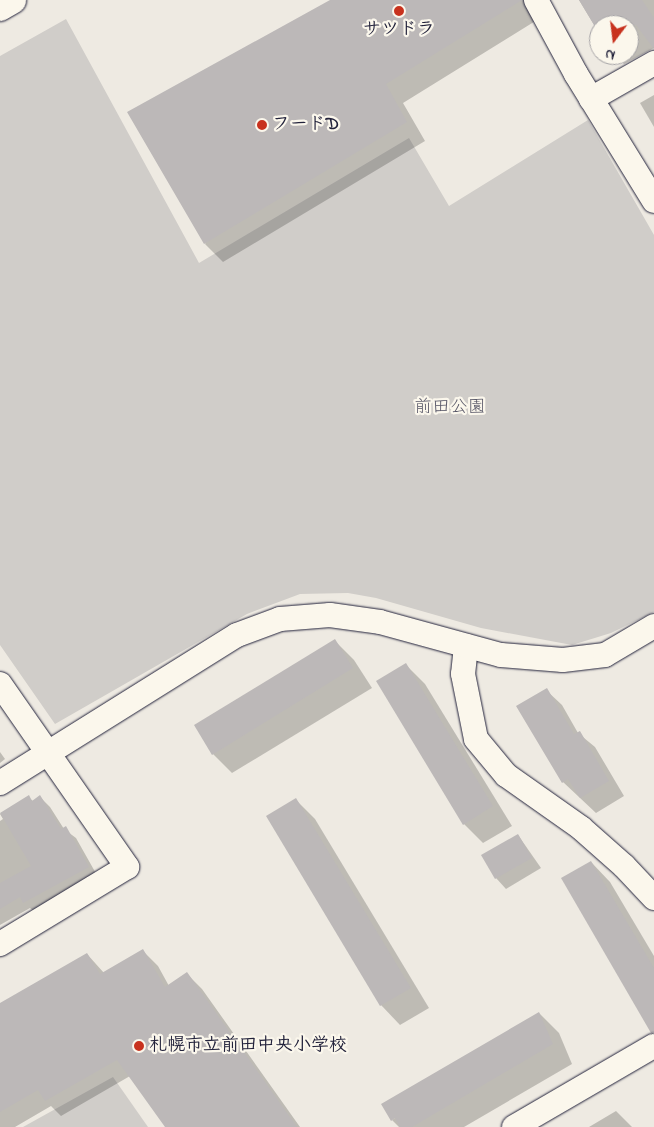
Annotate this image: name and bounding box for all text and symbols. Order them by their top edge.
marker: サツドラ [393,5,405,17]
north arrow [589,15,639,65]
place label: サツドラ [363,19,435,41]
text: N [603,43,618,65]
place label: フードD [272,114,339,136]
marker: フードD [256,119,268,131]
park label: 前田公園 [414,397,486,419]
place label: 札幌市立前田中央小学校 [149,1035,347,1057]
marker: 札幌市立前田中央小学校 [133,1040,145,1052]

